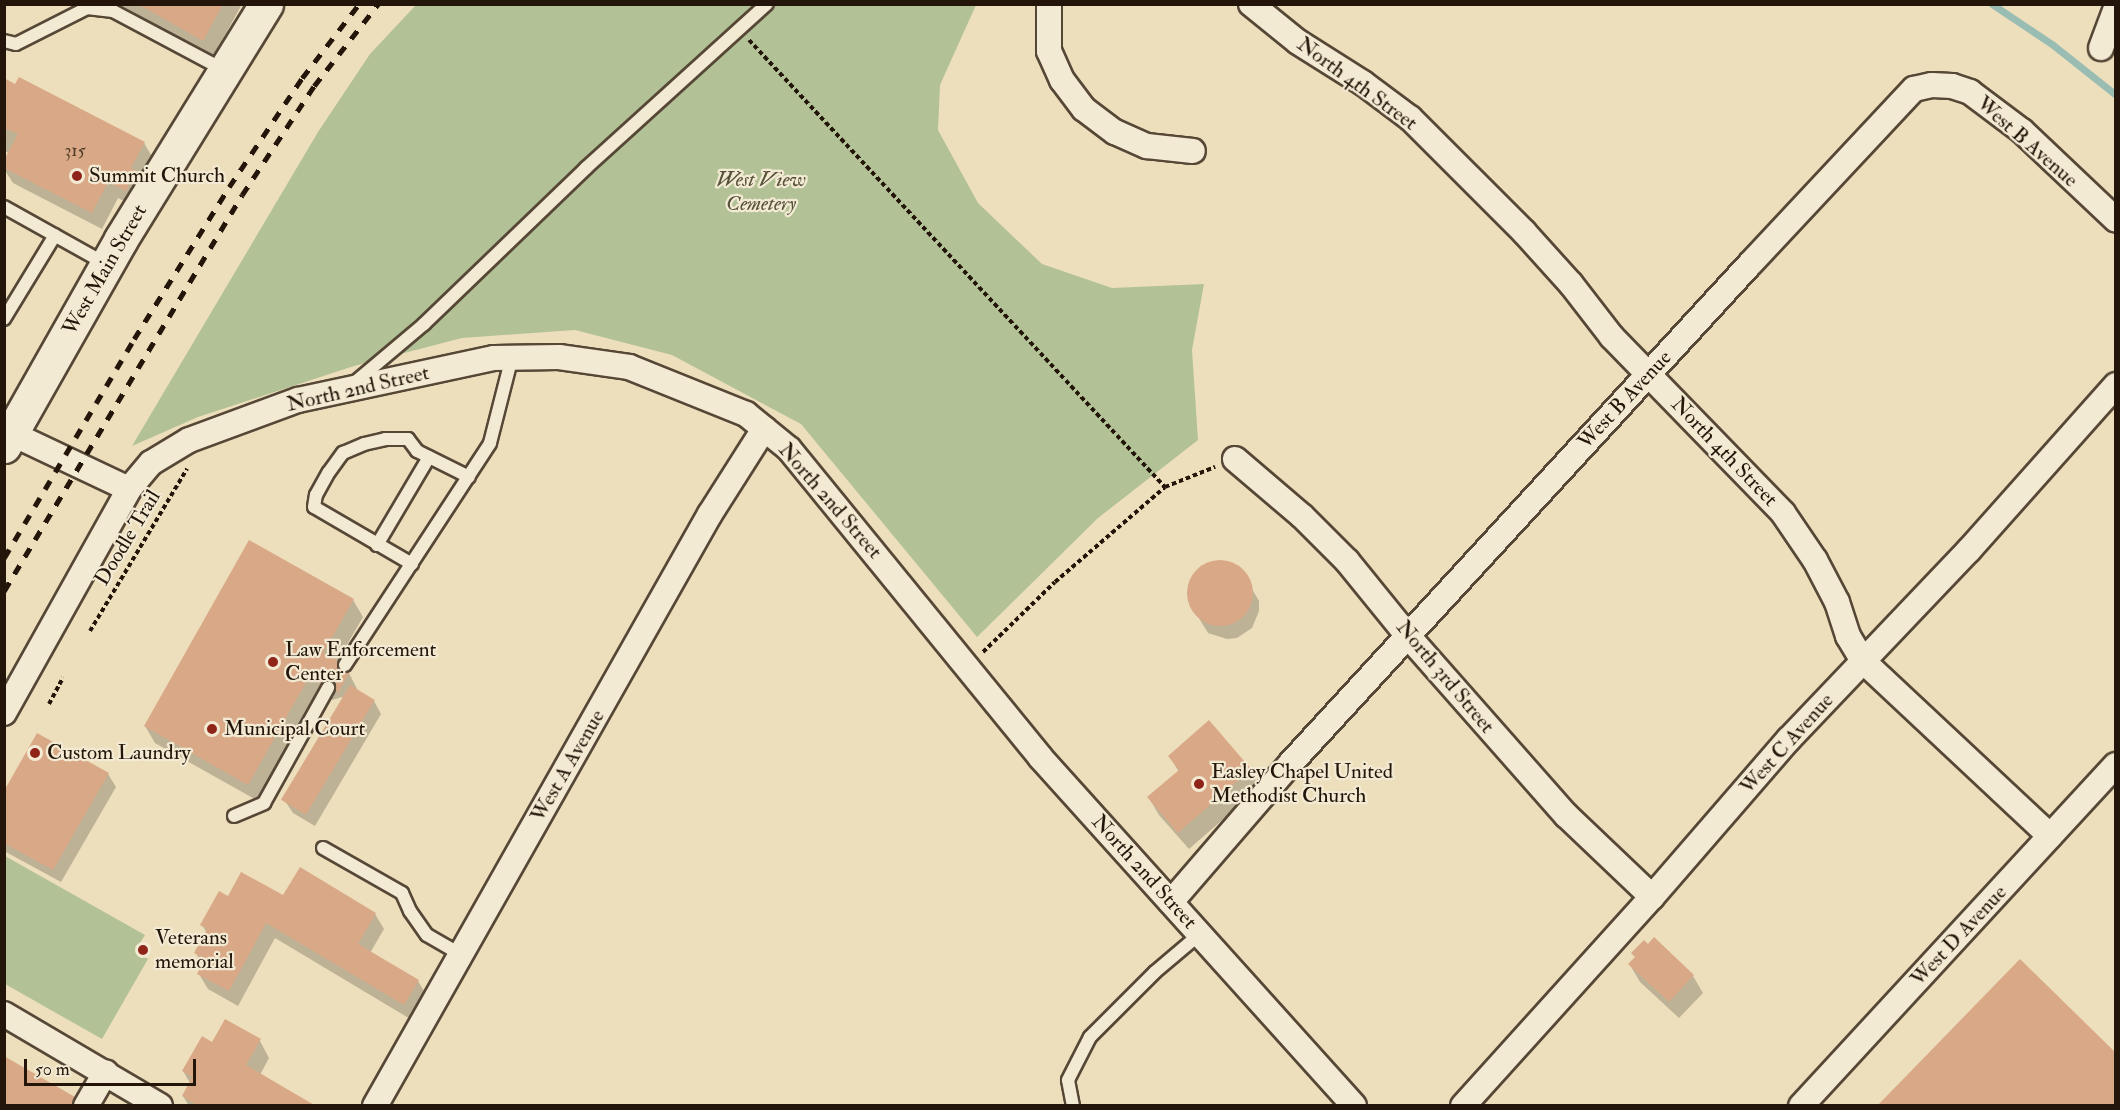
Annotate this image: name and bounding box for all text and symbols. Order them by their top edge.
street label: North 4th Street [1292,32,1422,136]
street label: West B Avenue [1971,91,2083,193]
house number: 315 [64,140,86,162]
place label: Summit Church [89,163,225,189]
park label: West View Cemetery [716,167,806,217]
marker: Summit Church [70,169,84,183]
street label: West Main Street [57,200,153,340]
street label: West B Avenue [1573,345,1677,455]
street label: North 2nd Street [284,360,432,418]
street label: North 4th Street [1665,392,1783,512]
street label: North 2nd Street [773,438,887,564]
street label: Doodle Trail [90,486,166,590]
street label: North 3rd Street [1390,615,1500,739]
place label: Law Enforcement Center [285,637,436,687]
marker: Law Enforcement Center [266,655,280,669]
street label: West C Avenue [1735,688,1839,800]
street label: West A Avenue [526,705,610,827]
place label: Municipal Court [224,716,365,742]
marker: Municipal Court [205,722,219,736]
place label: Custom Laundry [47,740,191,766]
marker: Custom Laundry [28,746,42,760]
place label: Easley Chapel United Methodist Church [1211,759,1393,809]
marker: Easley Chapel United Methodist Church [1192,777,1206,791]
street label: North 2nd Street [1086,810,1202,934]
street label: West D Avenue [1906,880,2012,992]
place label: Veterans memorial [155,925,234,975]
marker: Veterans memorial [136,943,150,957]
scale bar [27,1047,200,1085]
text: 50 m [35,1058,70,1081]

